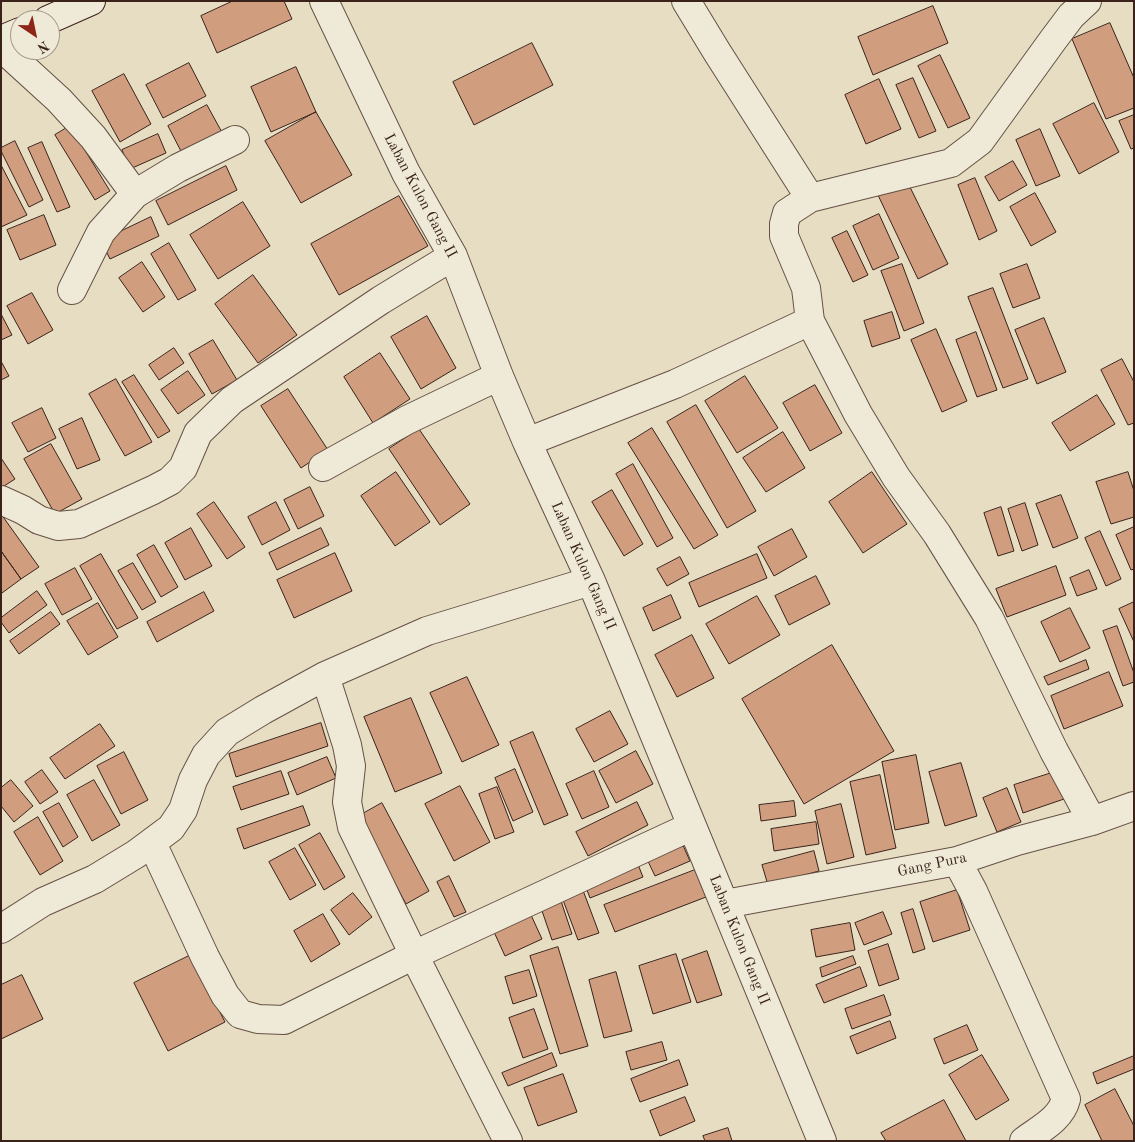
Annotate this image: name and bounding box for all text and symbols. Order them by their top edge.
north arrow [10,10,60,60]
text: N [34,38,51,55]
street label: Laban Kulon Gang II [380,131,460,261]
street label: Laban Kulon Gang II [547,499,619,633]
street label: Gang Pura [896,849,968,881]
street label: Laban Kulon Gang II [705,872,773,1008]

